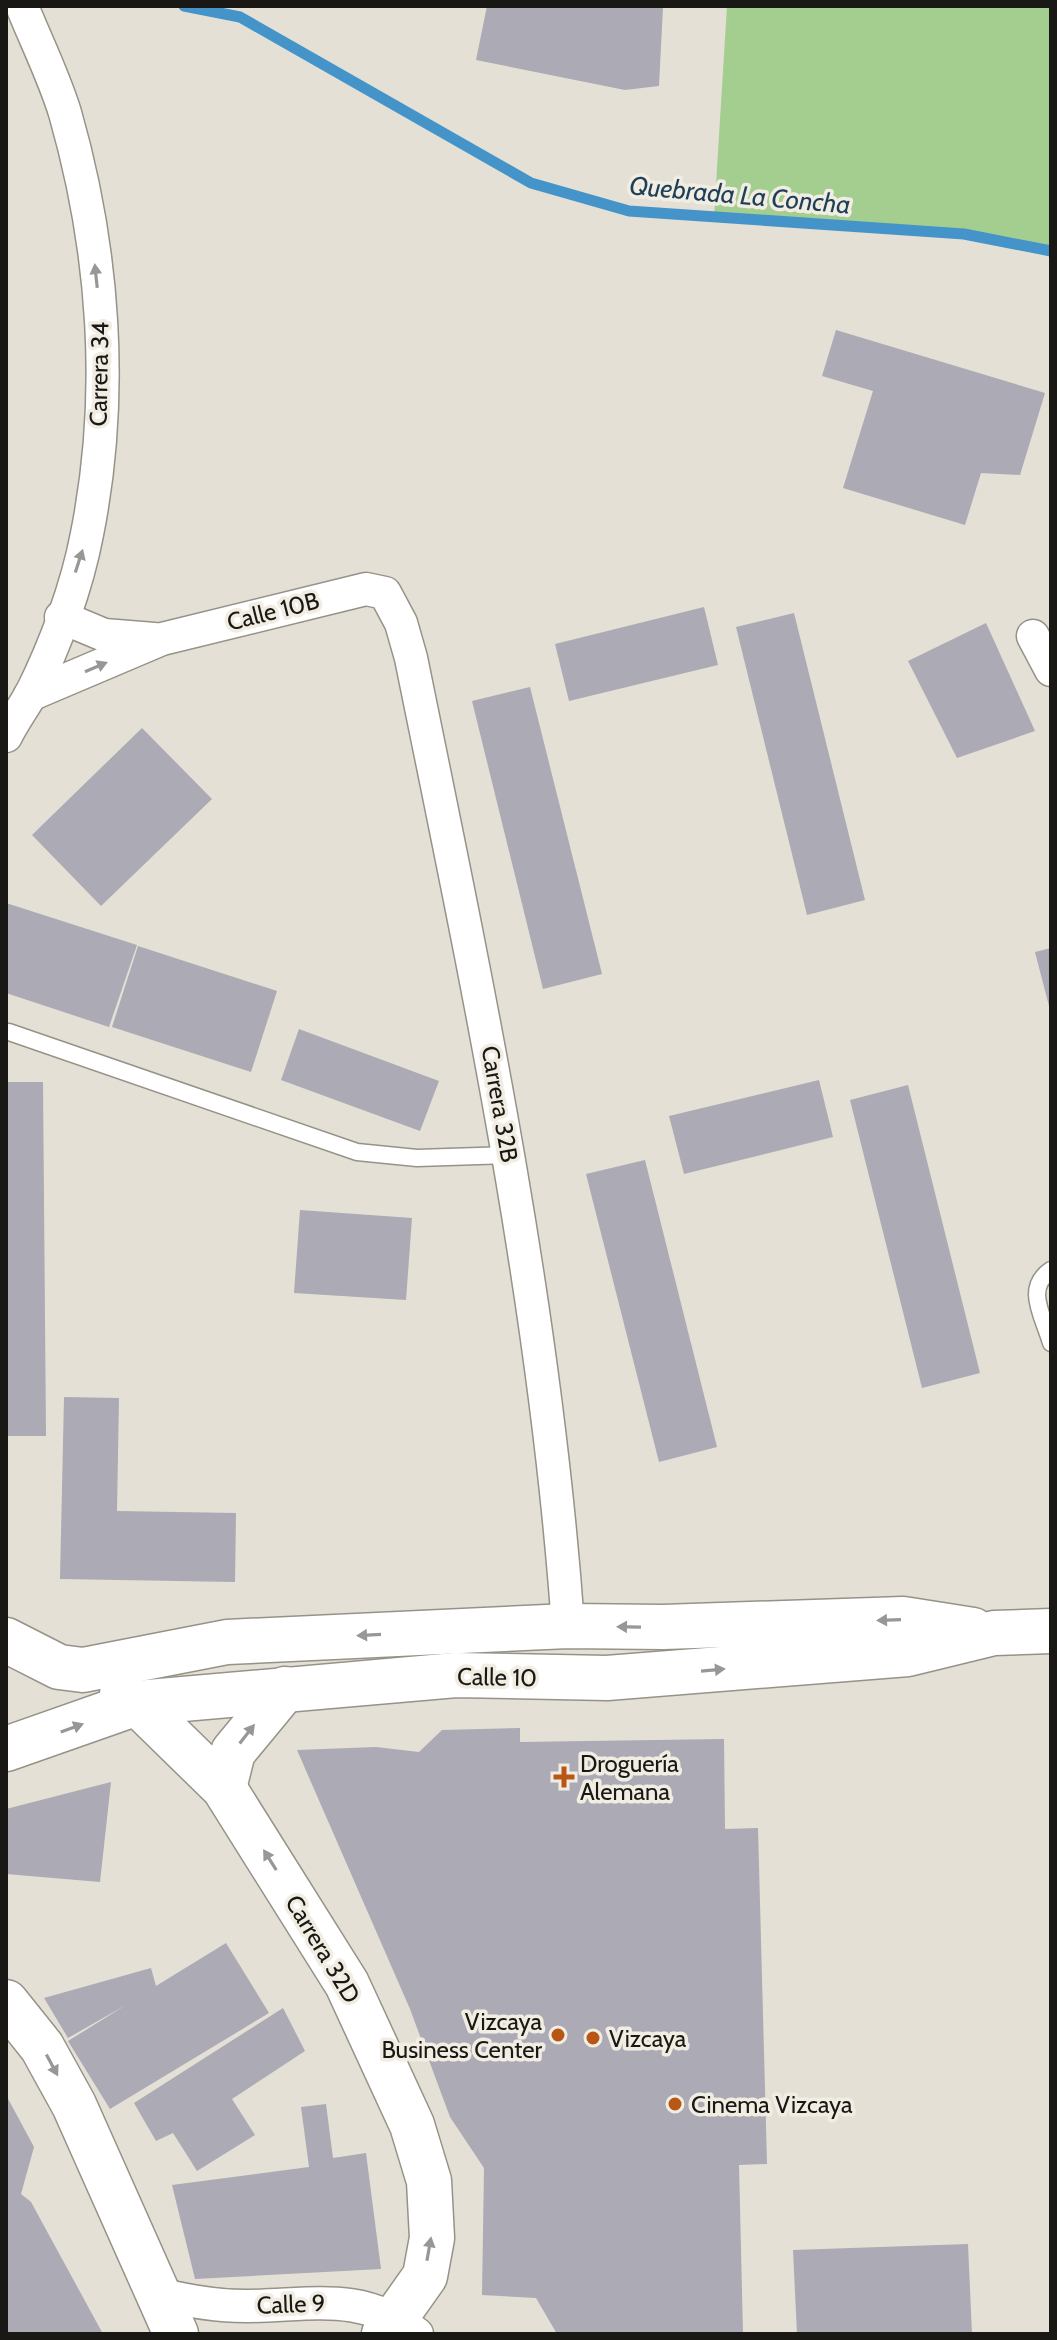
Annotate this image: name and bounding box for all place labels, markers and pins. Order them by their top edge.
place label: Droguería Alemana [580,1749,679,1806]
marker: Droguería Alemana [555,1768,573,1786]
place label: Vizcaya Business Center [381,2007,542,2064]
place label: Vizcaya [609,2024,687,2053]
marker: Vizcaya Business Center [549,2026,567,2044]
marker: Vizcaya [584,2029,602,2047]
place label: Cinema Vizcaya [691,2090,853,2119]
marker: Cinema Vizcaya [666,2095,684,2113]

